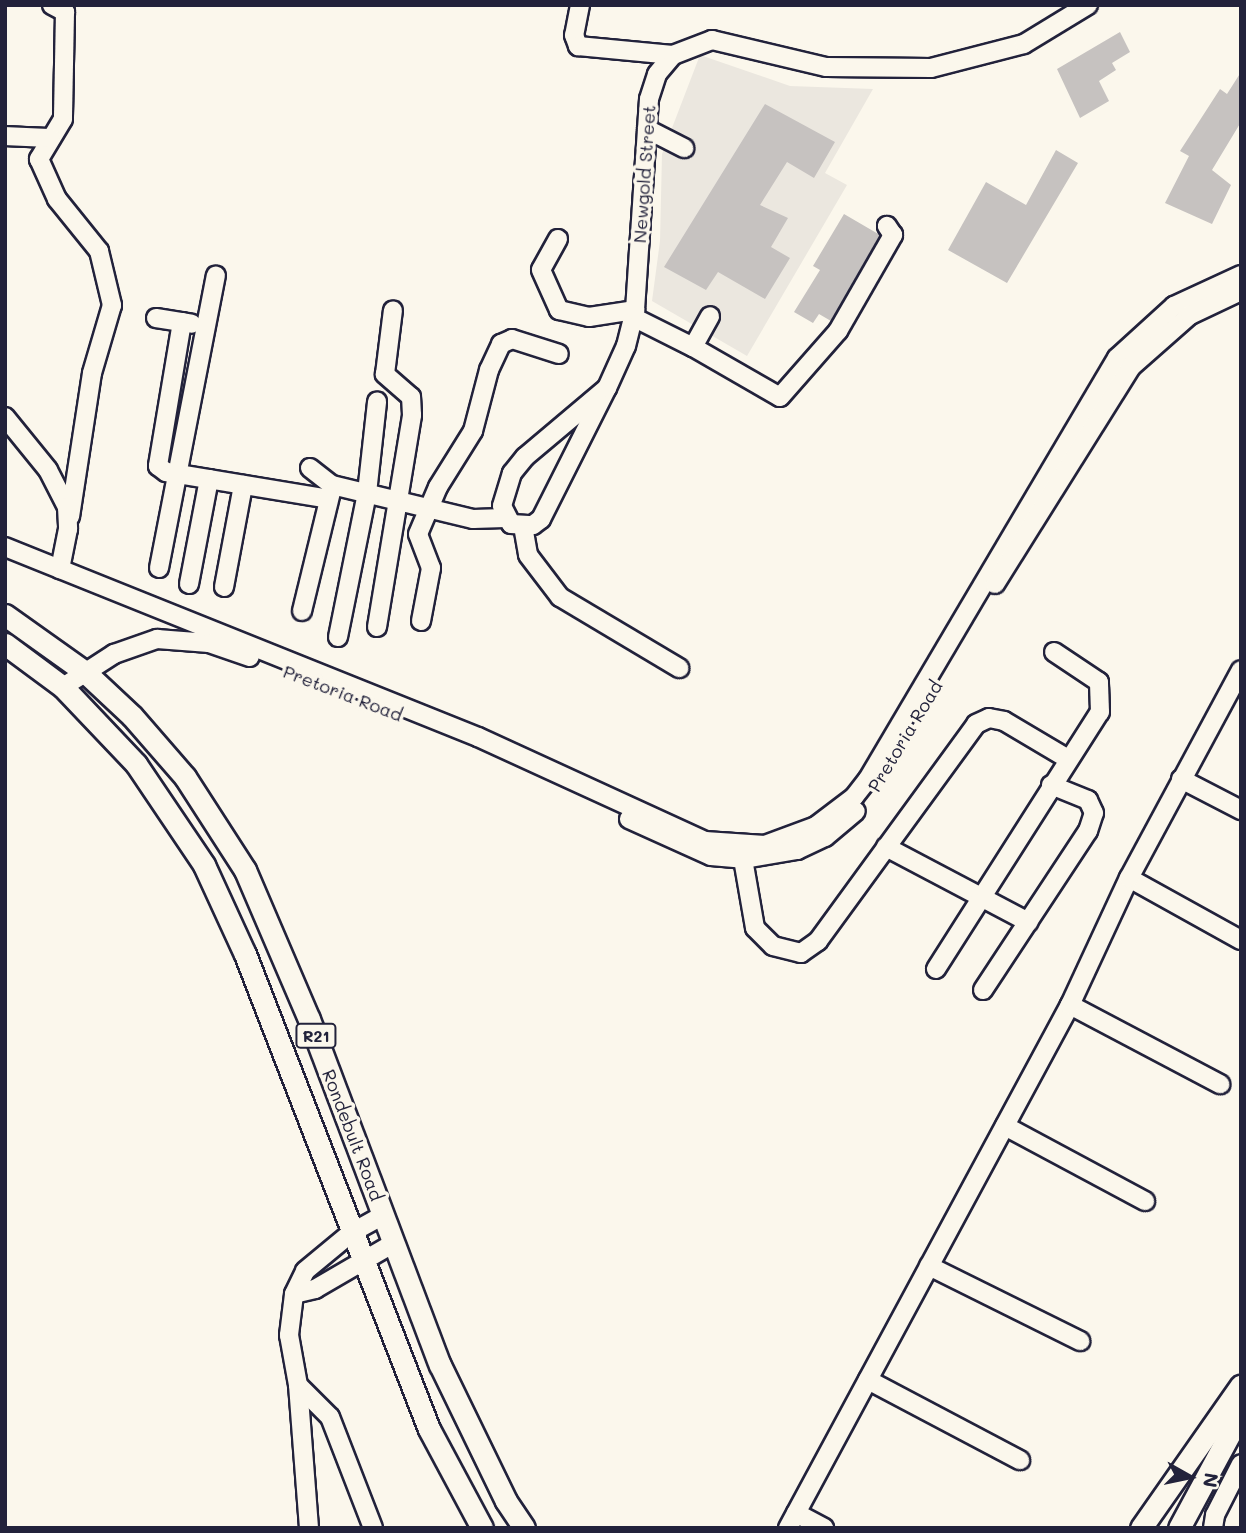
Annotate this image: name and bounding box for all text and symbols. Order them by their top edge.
street label: Newgold Street [628,104,660,244]
street label: Pretoria Road [280,660,406,726]
street label: Pretoria Road [863,676,947,796]
road number: R21 [295,1024,337,1048]
street label: Rondebult Road [318,1066,388,1204]
north arrow [1155,1442,1225,1512]
text: N [1198,1471,1225,1489]

